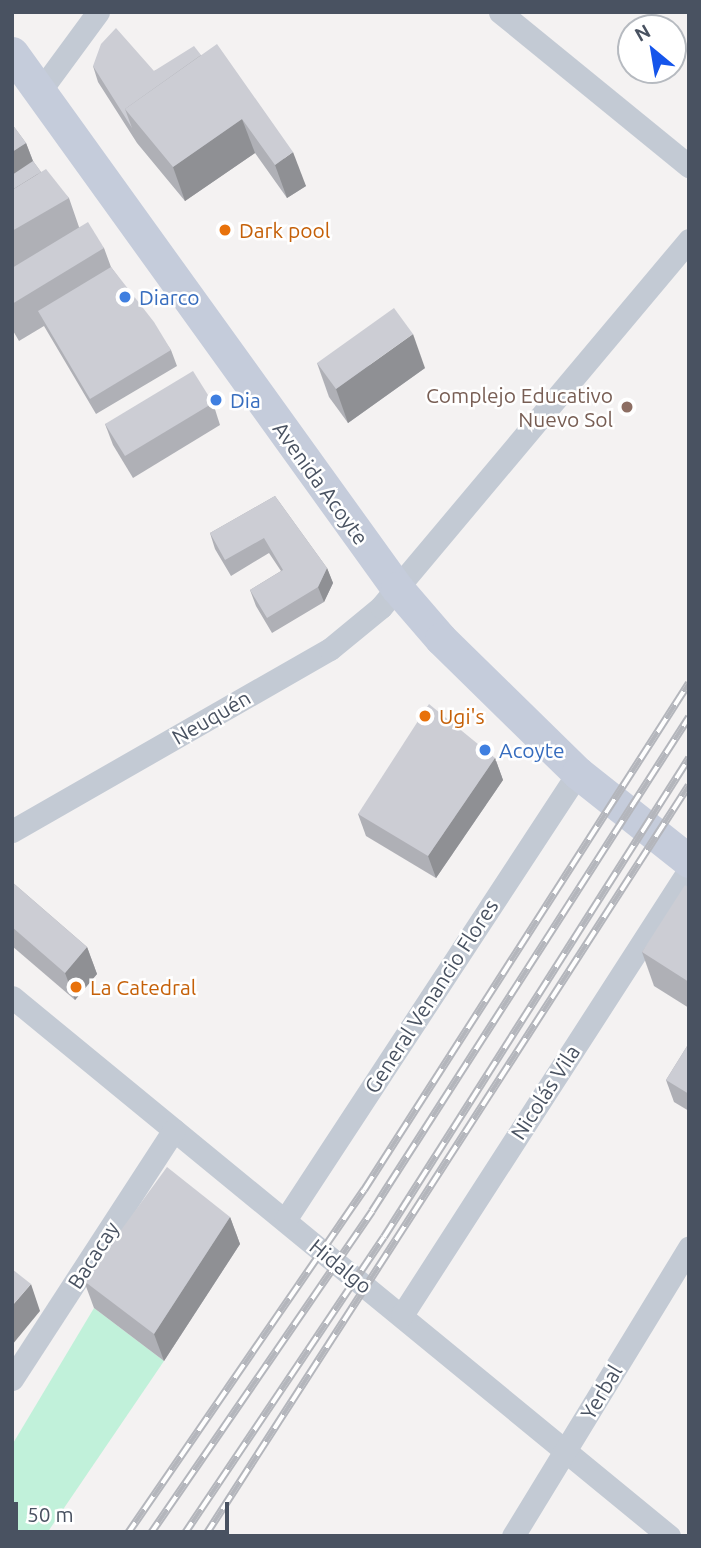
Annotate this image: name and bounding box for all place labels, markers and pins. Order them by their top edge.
place label: Dark pool [239,217,330,243]
marker: Dark pool [217,222,233,238]
place label: Diarco [139,284,200,310]
marker: Diarco [117,289,133,305]
place label: Complejo Educativo Nuevo Sol [426,382,613,432]
place label: Dia [230,387,261,413]
marker: Dia [208,392,224,408]
marker: Complejo Educativo Nuevo Sol [619,399,635,415]
place label: Ugi's [439,703,485,729]
marker: Ugi's [417,708,433,724]
place label: Acoyte [499,737,564,763]
marker: Acoyte [477,742,493,758]
place label: La Catedral [90,974,196,1000]
marker: La Catedral [68,979,84,995]

